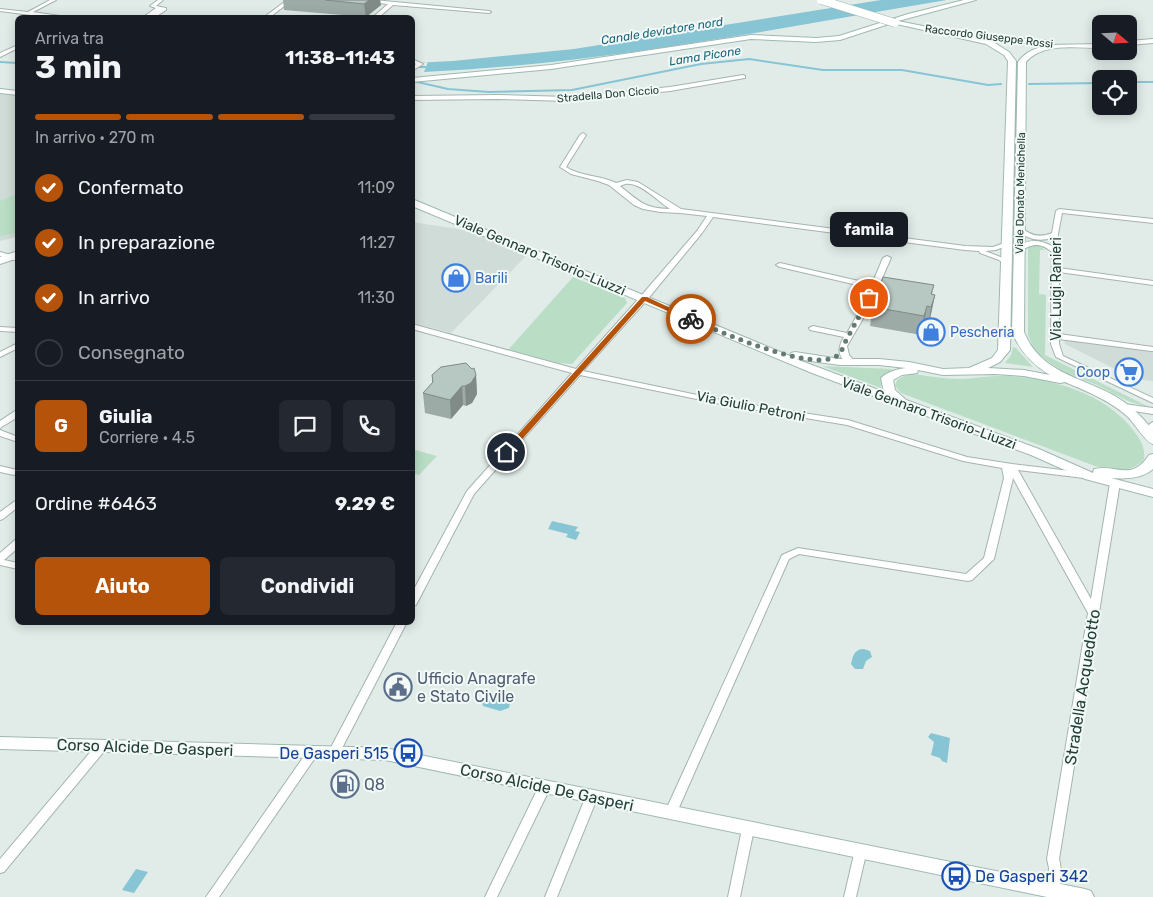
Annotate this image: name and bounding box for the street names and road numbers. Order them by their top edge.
street label: Raccordo Giuseppe Rossi [924,22,1054,51]
street label: Stradella Don Ciccio [556,84,660,105]
street label: Viale Donato Menichella [1013,132,1028,254]
street label: Viale Gennaro Trisorio-Liuzzi [451,212,628,299]
street label: Via Luigi Ranieri [1048,237,1065,341]
street label: Viale Gennaro Trisorio-Liuzzi [839,374,1019,453]
street label: Via Giulio Petroni [695,388,807,425]
street label: Stradella Acquedotto [1061,608,1104,766]
street label: Corso Alcide De Gasperi [56,735,234,760]
street label: Corso Alcide De Gasperi [458,760,635,815]

